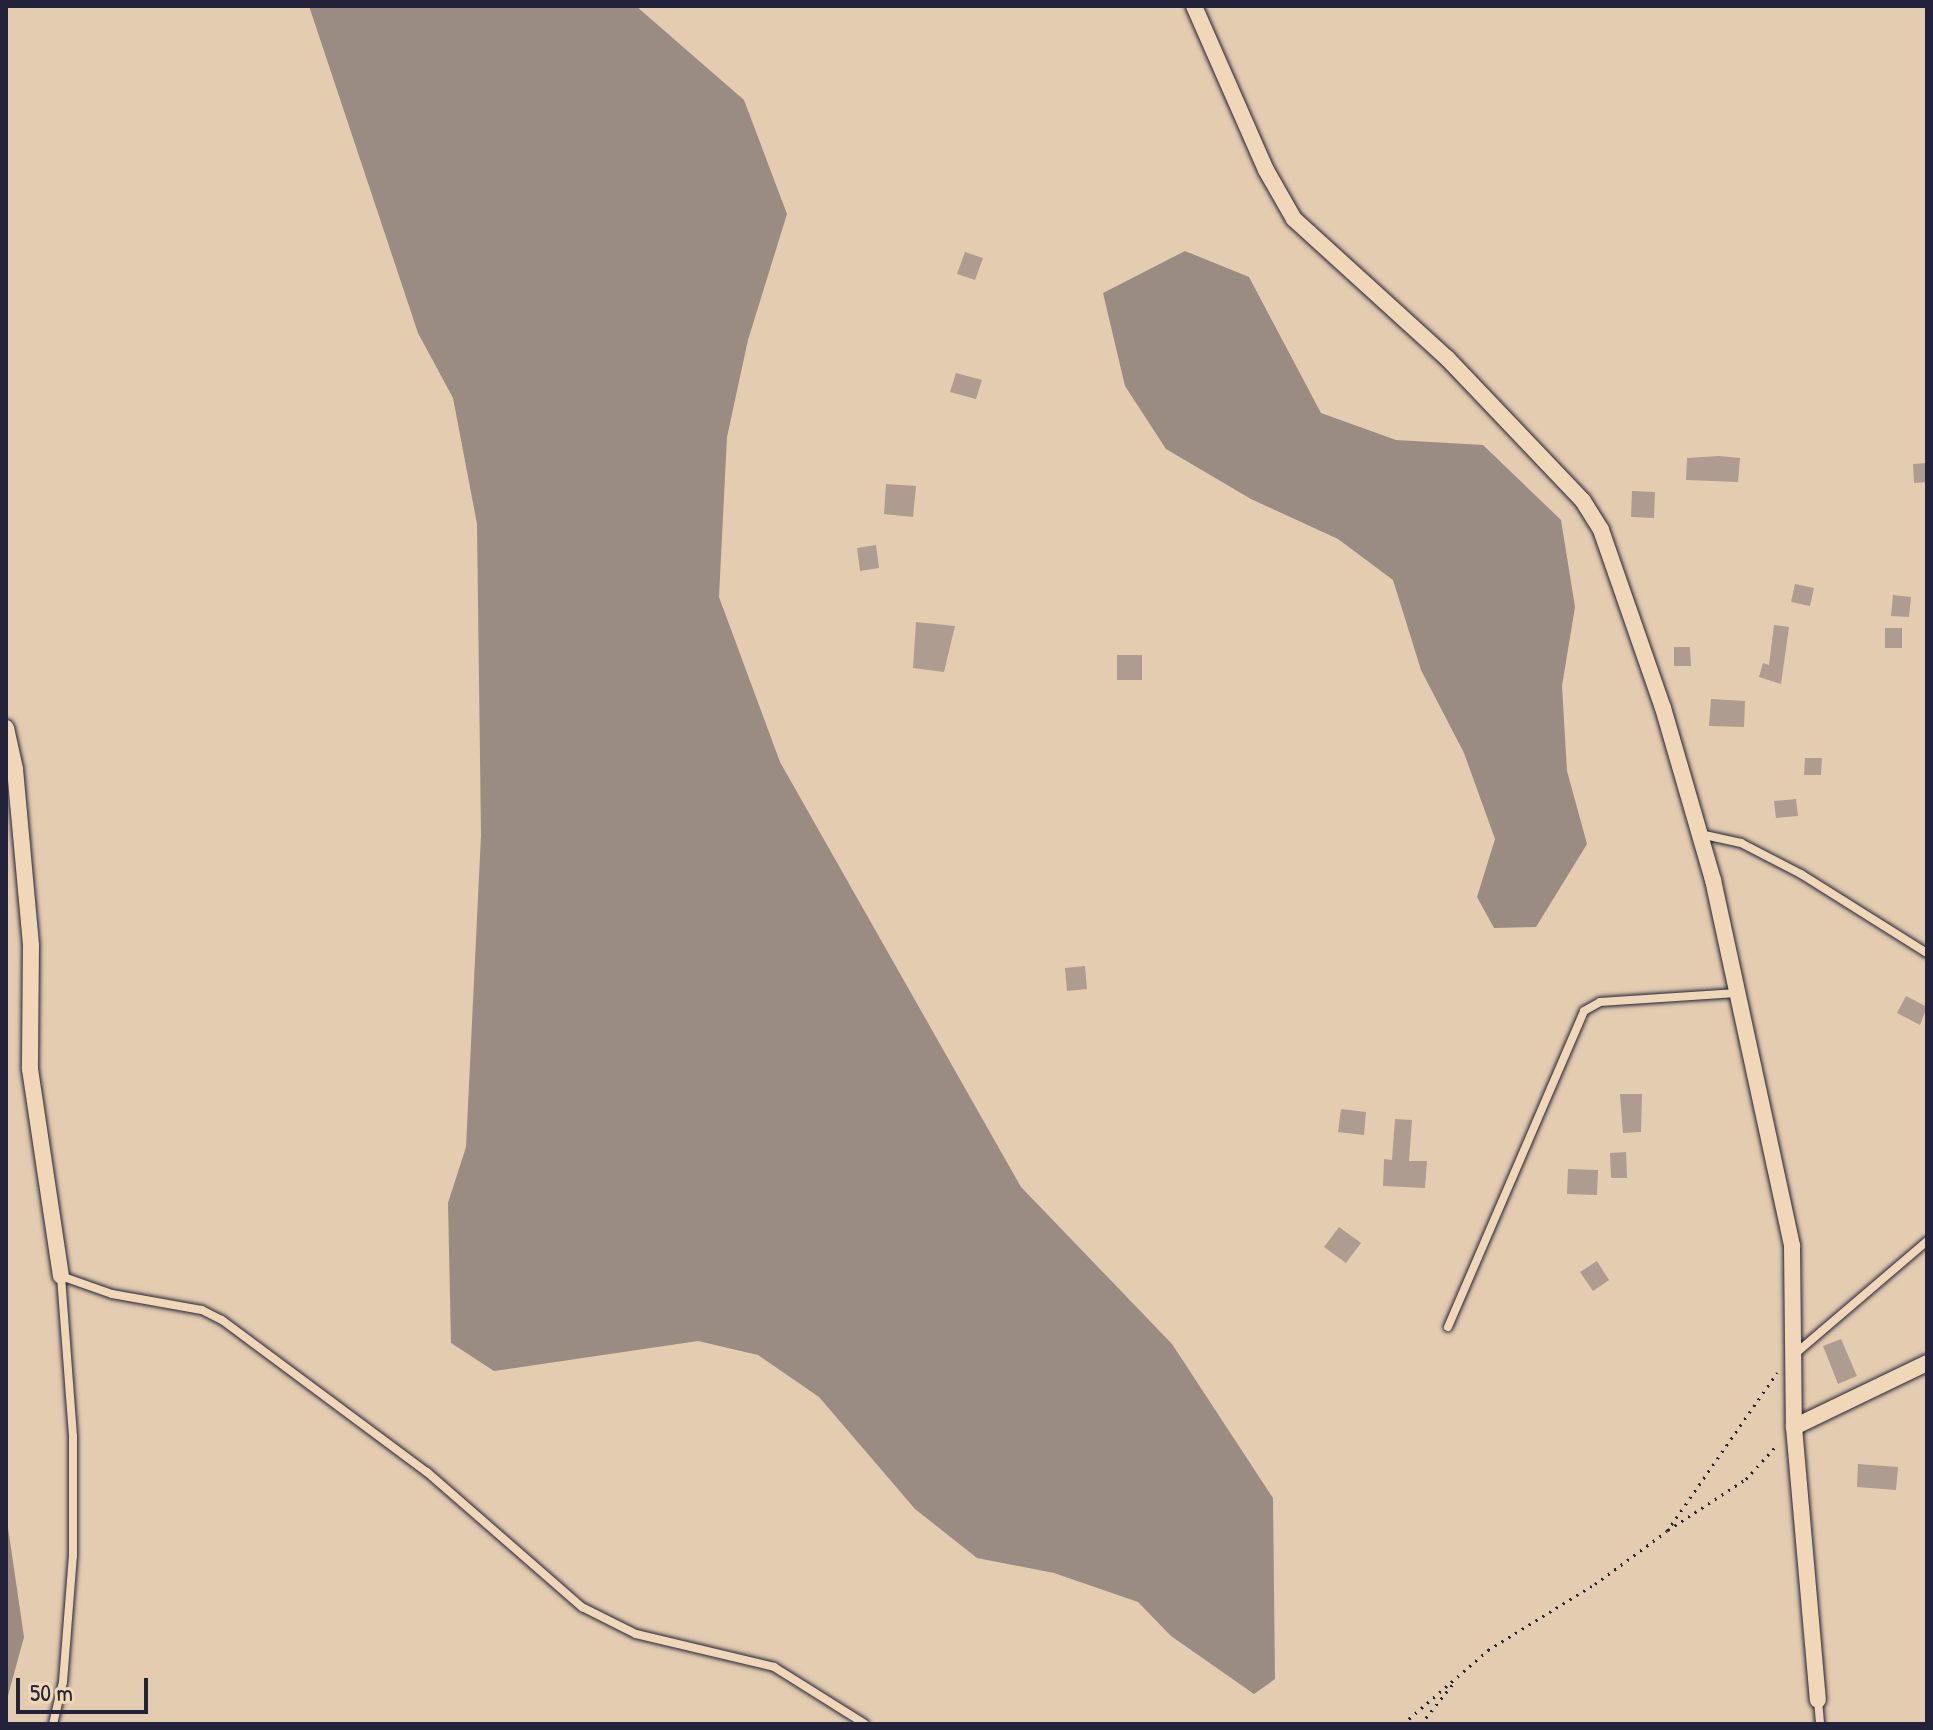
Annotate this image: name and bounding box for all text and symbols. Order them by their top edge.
scale bar [20,1662,152,1712]
text: 50 m [30,1676,73,1708]

